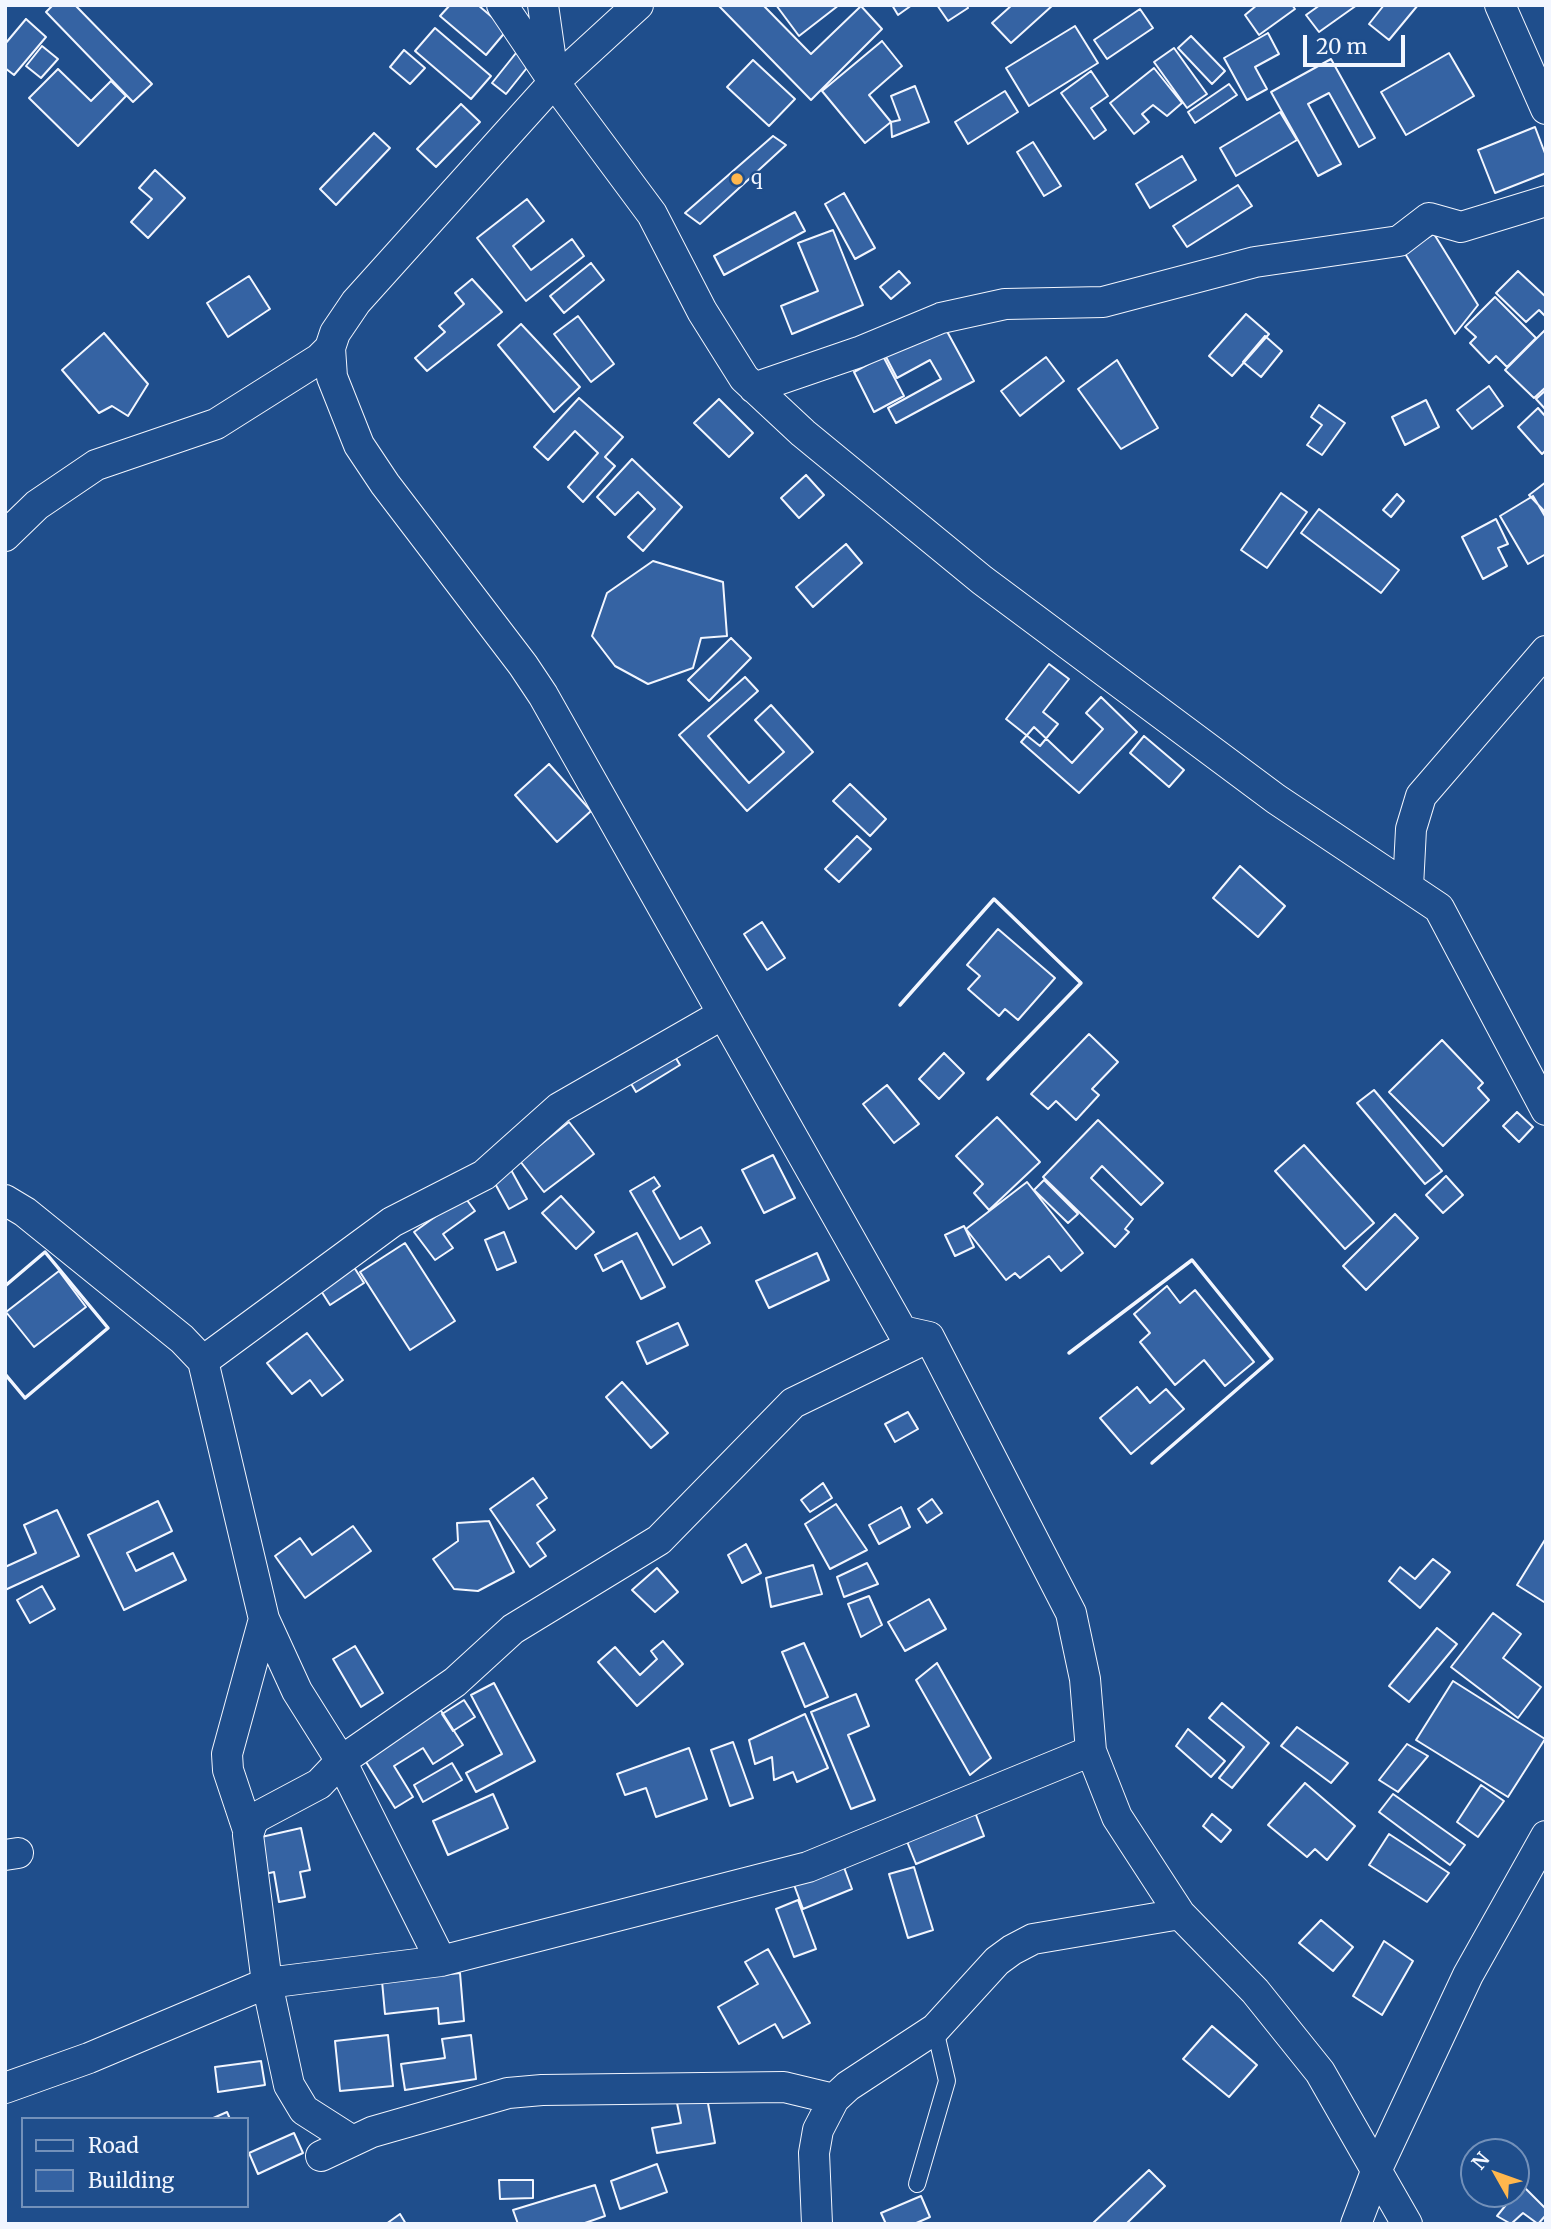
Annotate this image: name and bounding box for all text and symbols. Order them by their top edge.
scale bar [1306,21,1408,65]
text: 20 m [1316,33,1367,60]
place label: q [751,168,762,190]
marker: q [729,171,745,187]
legend [21,2117,248,2208]
text: Road [88,2132,139,2159]
north arrow [1460,2138,1530,2208]
text: N [1466,2147,1494,2174]
text: Building [88,2167,174,2194]

